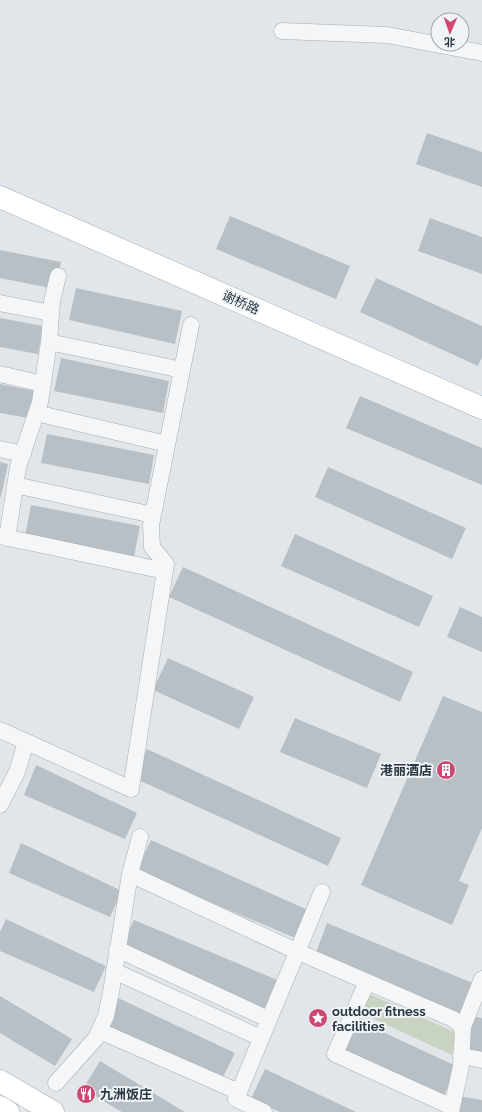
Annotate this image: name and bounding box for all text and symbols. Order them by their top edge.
north arrow [430,12,470,52]
text: 北 [444,35,455,48]
street label: 谢桥路 [220,288,262,317]
building icon: 港丽酒店 [435,759,457,781]
place label: 港丽酒店 [380,763,432,778]
place label: outdoor fitness facilities [332,1004,426,1034]
place icon: outdoor fitness facilities [307,1007,329,1029]
restaurant icon: 九洲饭庄 [75,1083,97,1105]
place label: 九洲饭庄 [100,1087,152,1102]

